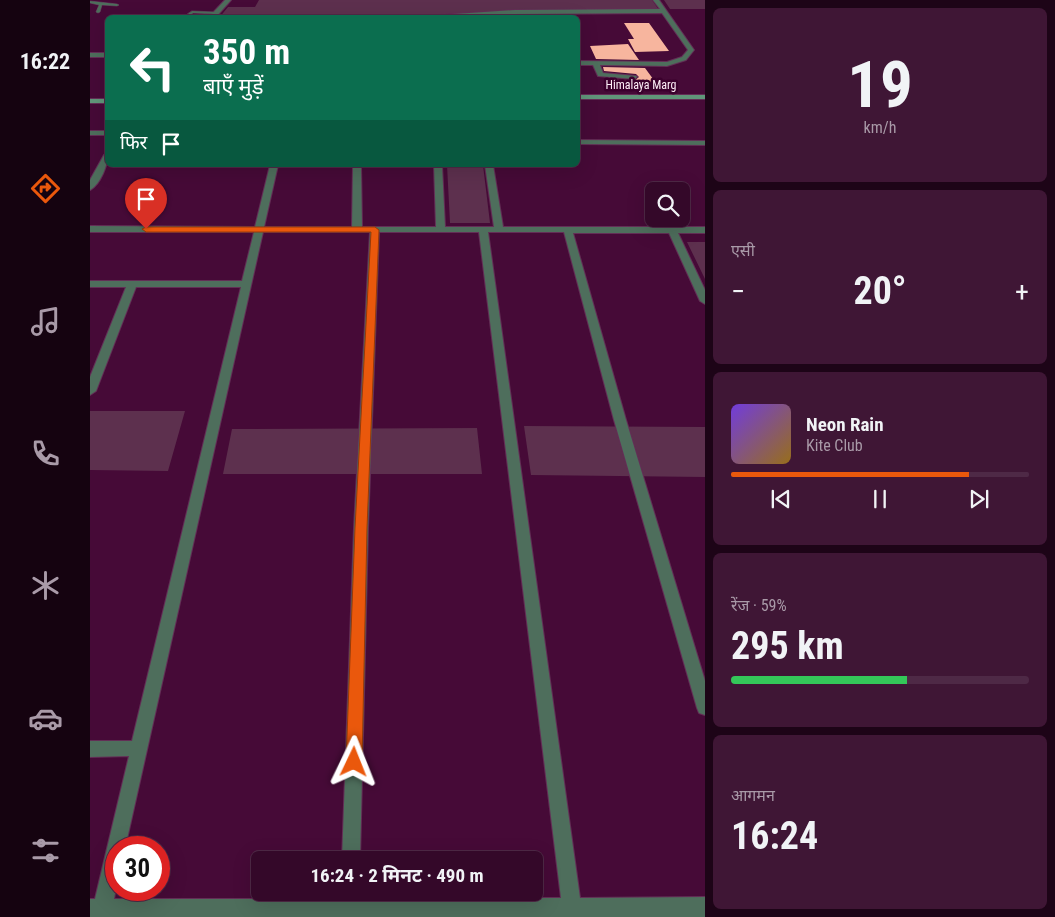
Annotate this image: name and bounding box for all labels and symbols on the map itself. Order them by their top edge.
street label: Himalaya Marg [605,78,677,92]
pin [125,178,167,229]
position arrow [327,735,379,787]
speed limit sign: 30 [105,836,170,901]

